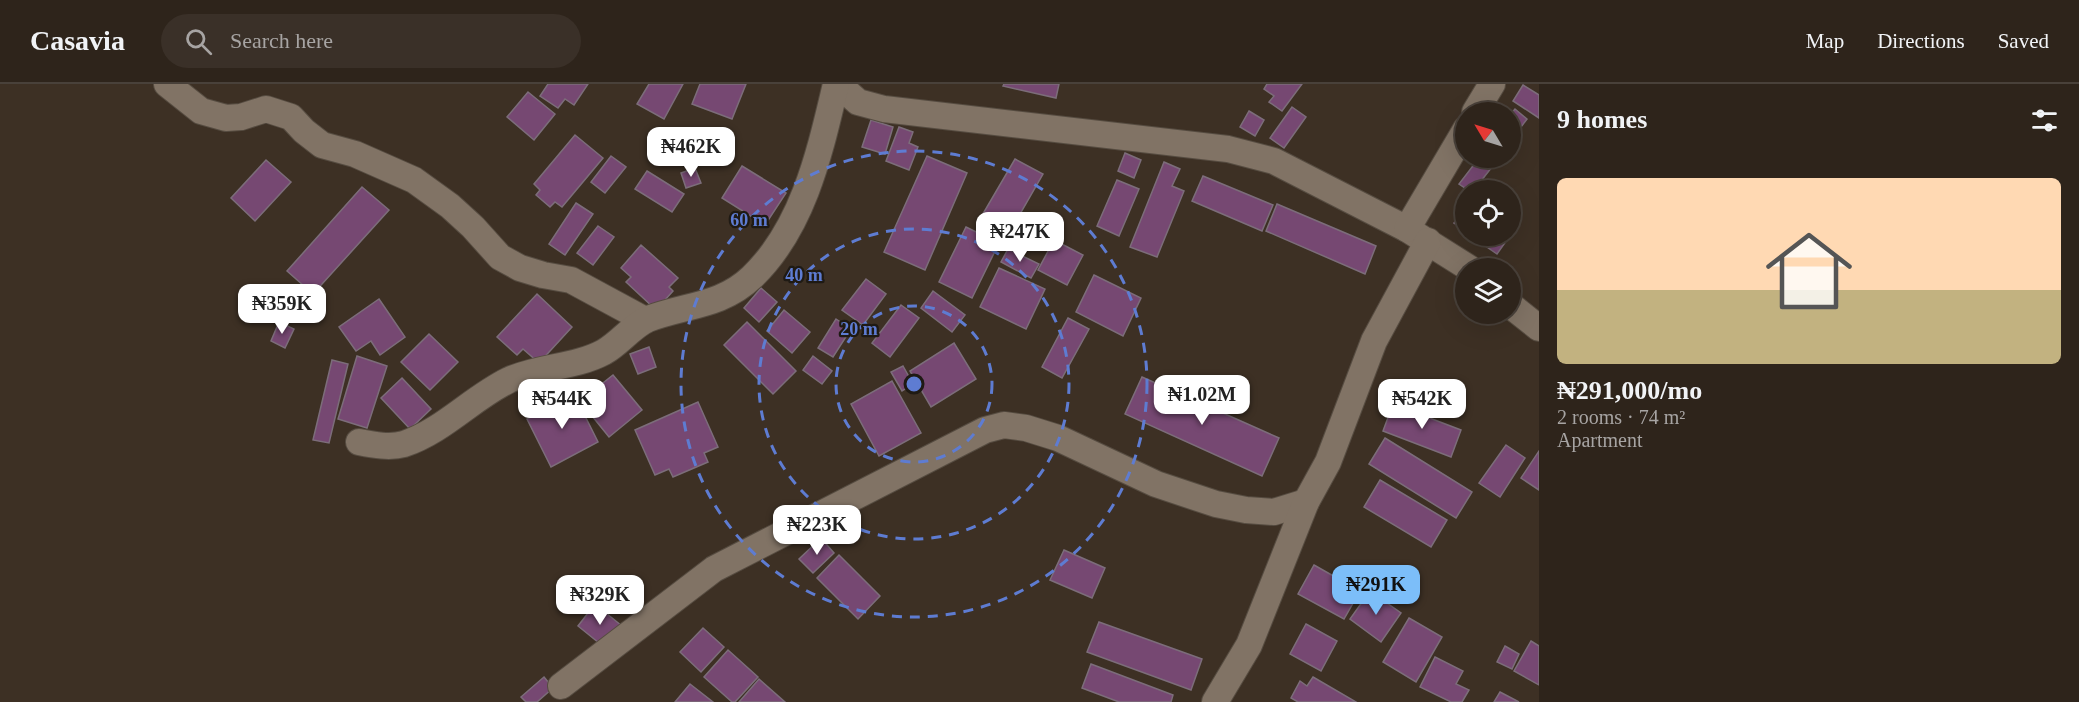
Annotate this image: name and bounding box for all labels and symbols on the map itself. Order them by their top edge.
north arrow [1455,102,1521,168]
pin: ₦462K [649,127,733,178]
text: 60 m [730,210,768,230]
pin: ₦247K [978,212,1062,263]
text: 40 m [785,265,823,285]
pin: ₦359K [240,284,324,335]
text: 20 m [840,319,878,339]
centre of rings [904,374,924,394]
pin: ₦1.02M [1153,375,1251,426]
pin: ₦544K [520,379,604,430]
pin: ₦542K [1380,379,1464,430]
pin: ₦223K [775,505,859,556]
pin: ₦291K [1334,565,1418,616]
pin: ₦329K [558,575,642,626]

